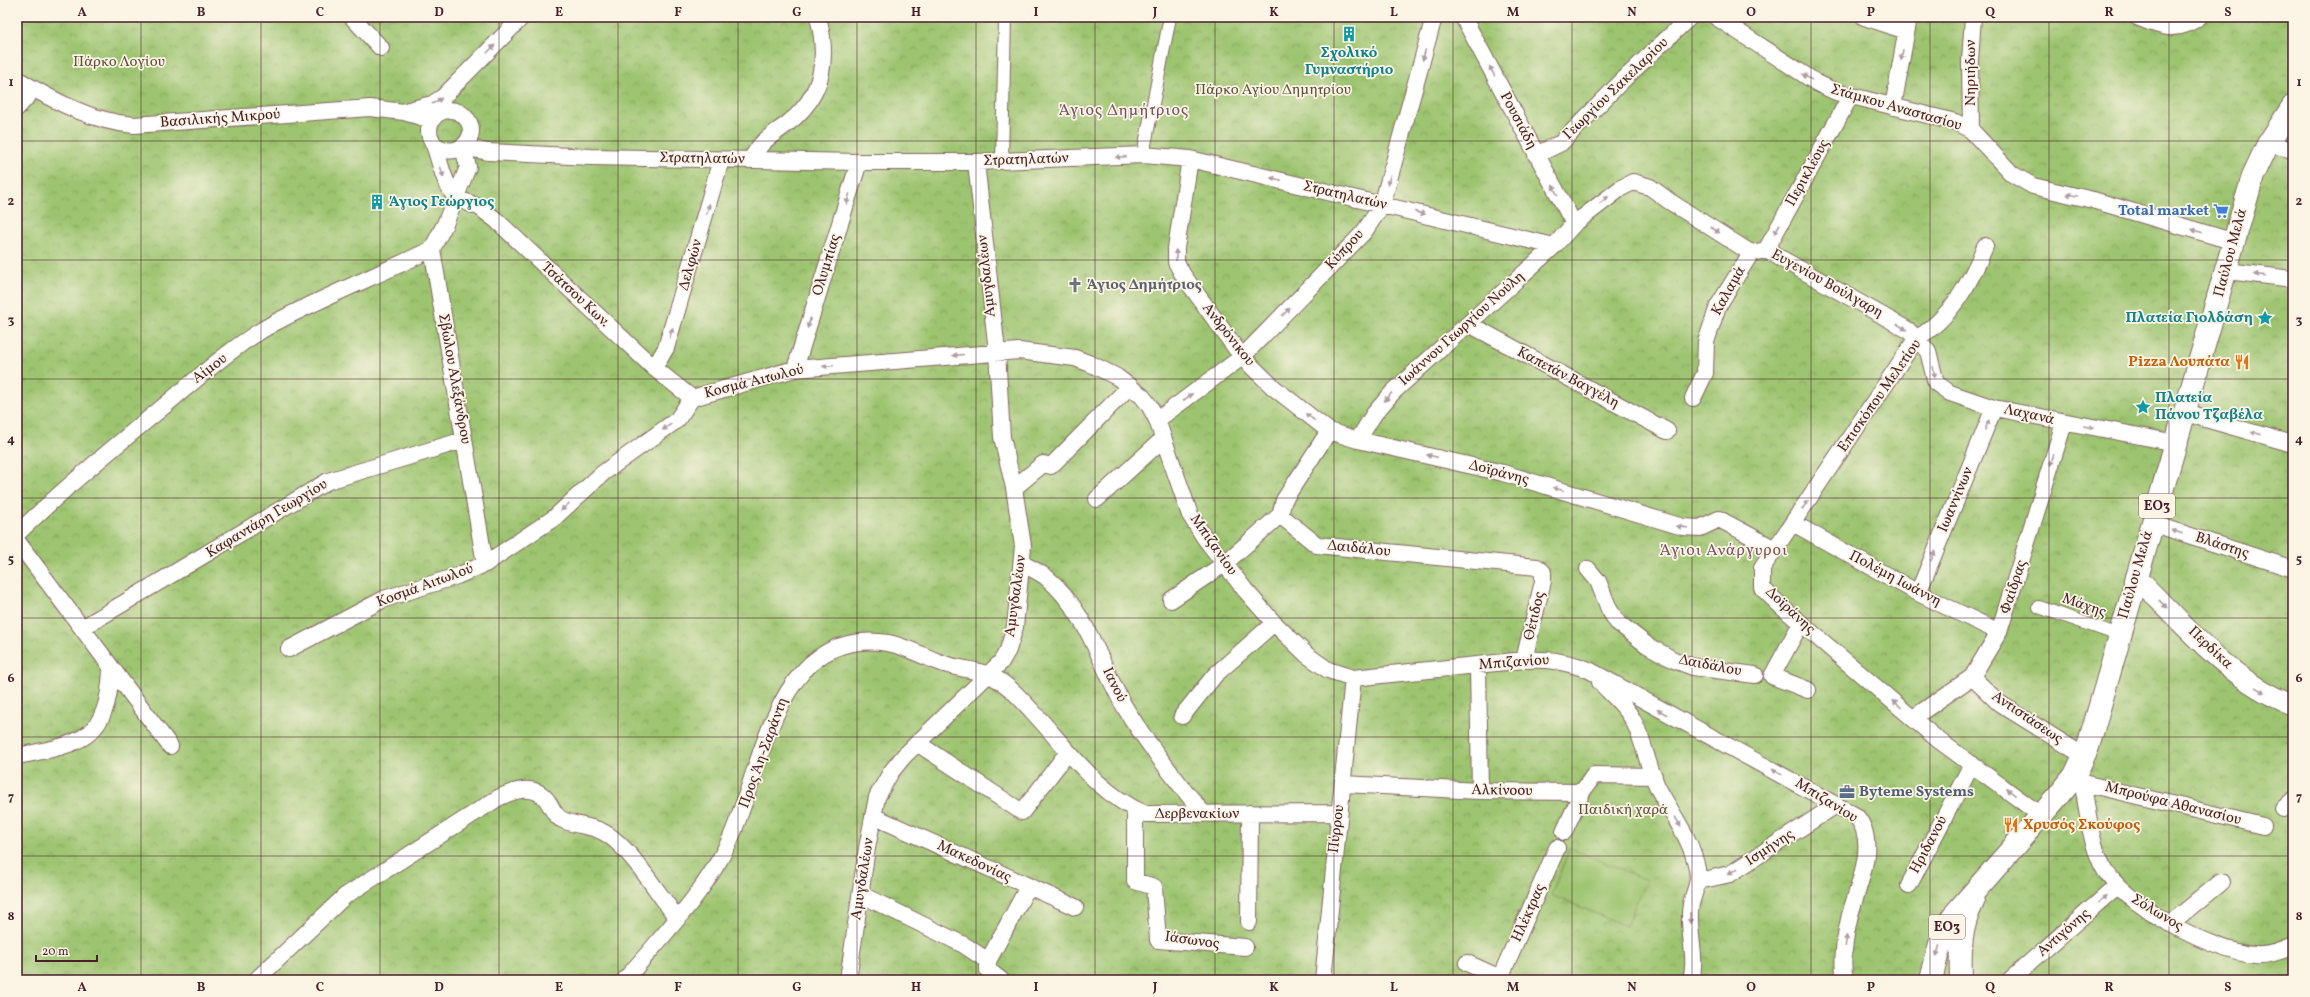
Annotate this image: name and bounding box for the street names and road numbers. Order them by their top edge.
street label: Γεωργίου Σακελαρίου [1558,33,1674,145]
street label: Νηριήδων [1961,40,1982,106]
street label: Στάμκου Αναστασίου [1828,79,1964,137]
street label: Ρουσιάδη [1494,89,1542,153]
street label: Βασιλικής Μικρού [159,104,281,134]
street label: Περικλέους [1781,135,1835,210]
street label: Στρατηλατών [659,148,745,170]
street label: Στρατηλατών [983,148,1069,172]
street label: Στρατηλατών [1301,176,1389,216]
street label: Παύλου Μελά [2209,206,2253,300]
street label: Κύπρου [1321,225,1369,275]
street label: Ολυμπίας [808,231,846,299]
street label: Αμυγδαλέων [972,234,1002,318]
street label: Δελφών [674,237,708,293]
street label: Ευγενίου Βούλγαρη [1767,244,1887,324]
street label: Τσάτσου Κων. [536,258,614,332]
street label: Καλαμά [1707,262,1751,320]
street label: Ιωάννου Γεωργίου Νούλη [1394,267,1530,391]
street label: Ανδρόνικου [1197,299,1259,371]
street label: Σβώλου Αλεξάνδρου [432,312,476,446]
street label: Επισκόπου Μελετίου [1833,335,1927,457]
street label: Καπετάν Βαγγέλη [1513,342,1623,414]
street label: Αίμου [188,349,232,389]
street label: Κοσμά Αιτωλού [702,360,806,404]
street label: Λαχανά [2002,399,2056,431]
street label: Δοϊράνης [1466,455,1532,491]
street label: Ιωαννίνων [1933,464,1979,536]
street label: Καφαντάρη Γεωργίου [202,474,332,564]
road number: ΕΟ3 [2139,494,2175,518]
street label: Μπιζανίου [1184,510,1242,580]
street label: Βλάστης [2192,527,2252,565]
street label: Παύλου Μελά [2113,528,2159,622]
street label: Δαιδάλου [1326,535,1392,563]
street label: Πολέμη Ιωάννη [1845,546,1945,612]
street label: Αμυγδαλέων [1000,554,1032,638]
street label: Φαίδρας [1995,557,2033,617]
street label: Κοσμά Αιτωλού [374,559,476,613]
street label: Δοϊράνης [1760,582,1820,640]
street label: Θέτιδος [1519,589,1551,643]
street label: Μάχης [2059,589,2109,623]
street label: Περδίκα [2183,622,2237,674]
street label: Μπιζανίου [1478,650,1550,676]
street label: Δαιδάλου [1677,650,1743,682]
street label: Ιανού [1097,664,1131,706]
street label: Αντιστάσεως [1987,686,2067,750]
street label: Προς Άη-Σαράντη [734,695,794,811]
street label: Μπιζανίου [1791,773,1861,829]
street label: Μπρούφα Αθανασίου [2103,777,2243,831]
street label: Αλκίνοου [1471,780,1533,802]
street label: Δερβενακίων [1155,804,1239,825]
street label: Πύρρου [1324,804,1350,854]
street label: Ηριδανού [1905,812,1953,878]
street label: Ισμήνης [1742,824,1799,872]
street label: Αμυγδαλέων [846,836,880,922]
street label: Μακεδονίας [933,836,1015,889]
street label: Ηλέκτρας [1507,880,1551,946]
street label: Σόλωνος [2127,889,2187,937]
street label: Αντιγόνης [2033,904,2095,962]
road number: ΕΟ3 [1929,915,1965,939]
street label: Ιάσωνος [1163,927,1221,955]

